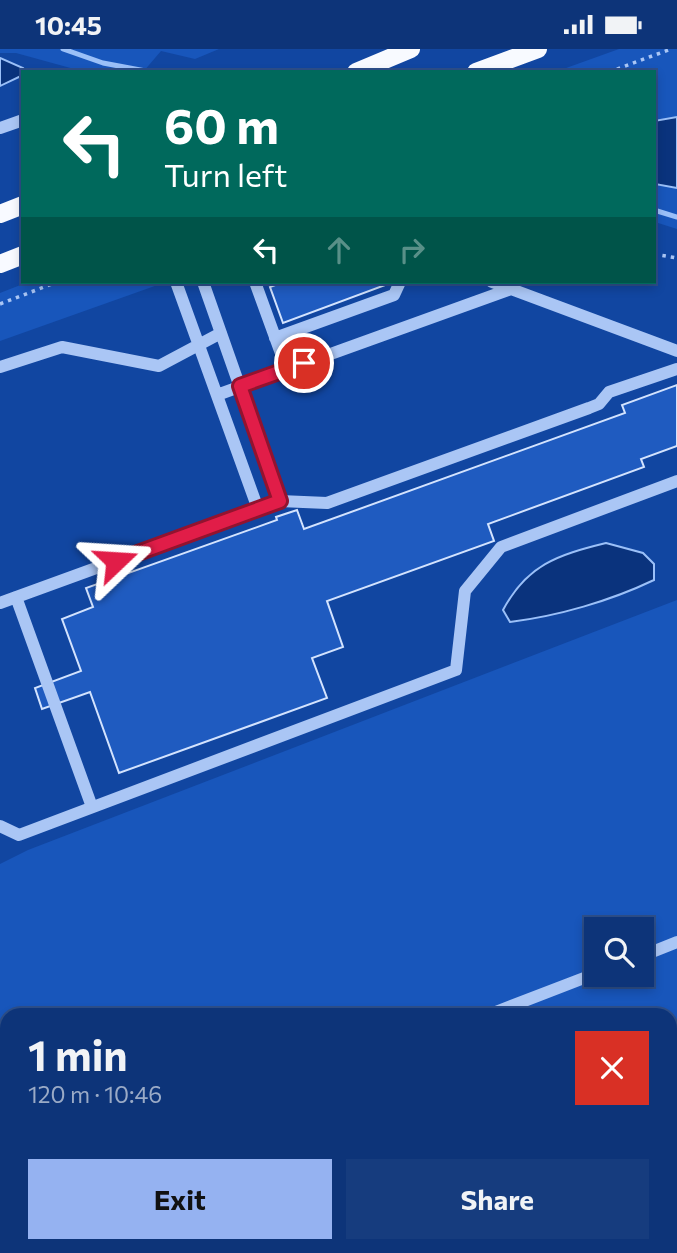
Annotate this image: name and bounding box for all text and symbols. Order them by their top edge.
text: 10:45 [35,9,102,40]
text: 60 m [164,94,279,154]
icon: left [49,98,140,189]
text: Turn left [164,154,288,194]
icon: left [247,231,285,269]
icon: ahead [320,231,358,269]
icon: right [393,231,431,269]
pin [274,333,334,393]
icon: arrive [285,344,323,382]
position arrow [79,524,153,598]
map controls [584,917,654,987]
button: search [584,917,654,987]
text: 1 min [28,1028,128,1080]
button: close [575,1031,649,1105]
text: 120 m · 10:46 [28,1080,162,1108]
button: Exit [28,1159,332,1239]
button: Share [346,1159,649,1239]

